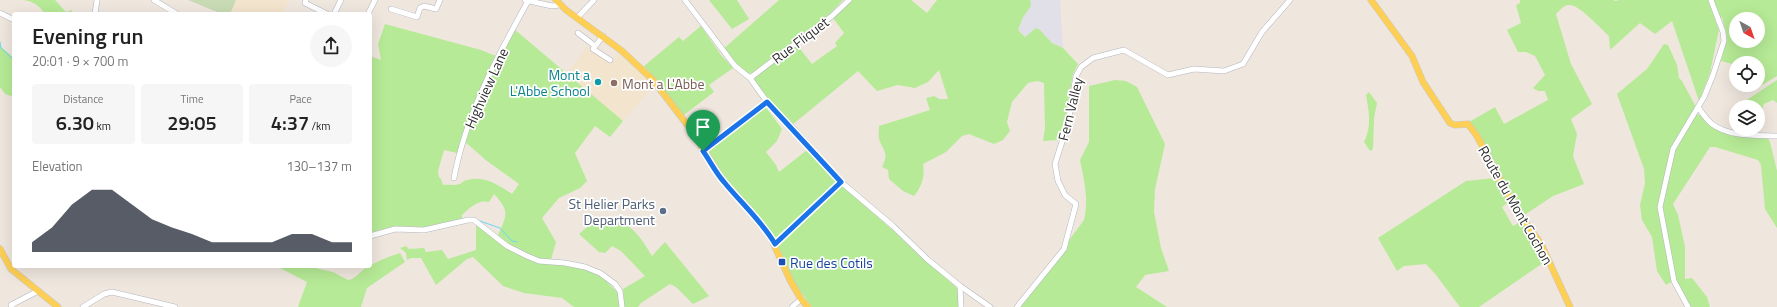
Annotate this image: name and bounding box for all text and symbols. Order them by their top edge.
street label: Rue Fliquet [767,12,833,68]
north arrow [1729,12,1765,48]
map controls [1729,12,1765,136]
text: Evening run [32,19,143,53]
button: share [310,25,352,67]
street label: Highview Lane [459,44,513,132]
text: 20:01 · 9 × 700 m [32,51,128,71]
button: locate [1729,56,1765,92]
place label: Mont a L'Abbe School [510,64,590,101]
place label: Mont a L'Abbe [622,73,705,94]
street label: Fern Valley [1052,75,1088,143]
marker: Mont a L'Abbe School [593,77,603,87]
marker: Mont a L'Abbe [609,78,619,88]
text: Distance [63,91,103,107]
text: Time [181,91,203,107]
text: Pace [290,91,312,107]
button: layers [1729,100,1765,136]
text: 6.30 [56,107,94,138]
text: 29:05 [167,107,217,138]
text: 4:37 [271,107,309,138]
pin [686,110,720,151]
icon: arrive [692,116,714,138]
text: km [94,118,111,134]
text: /km [309,118,331,134]
street label: Route du Mont Cochon [1473,142,1559,268]
text: Elevation [32,156,83,176]
text: 130–137 m [286,156,352,176]
place label: St Helier Parks Department [568,193,655,230]
marker: St Helier Parks Department [658,206,668,216]
place label: Rue des Cotils [790,252,873,273]
marker: Rue des Cotils [777,257,787,267]

